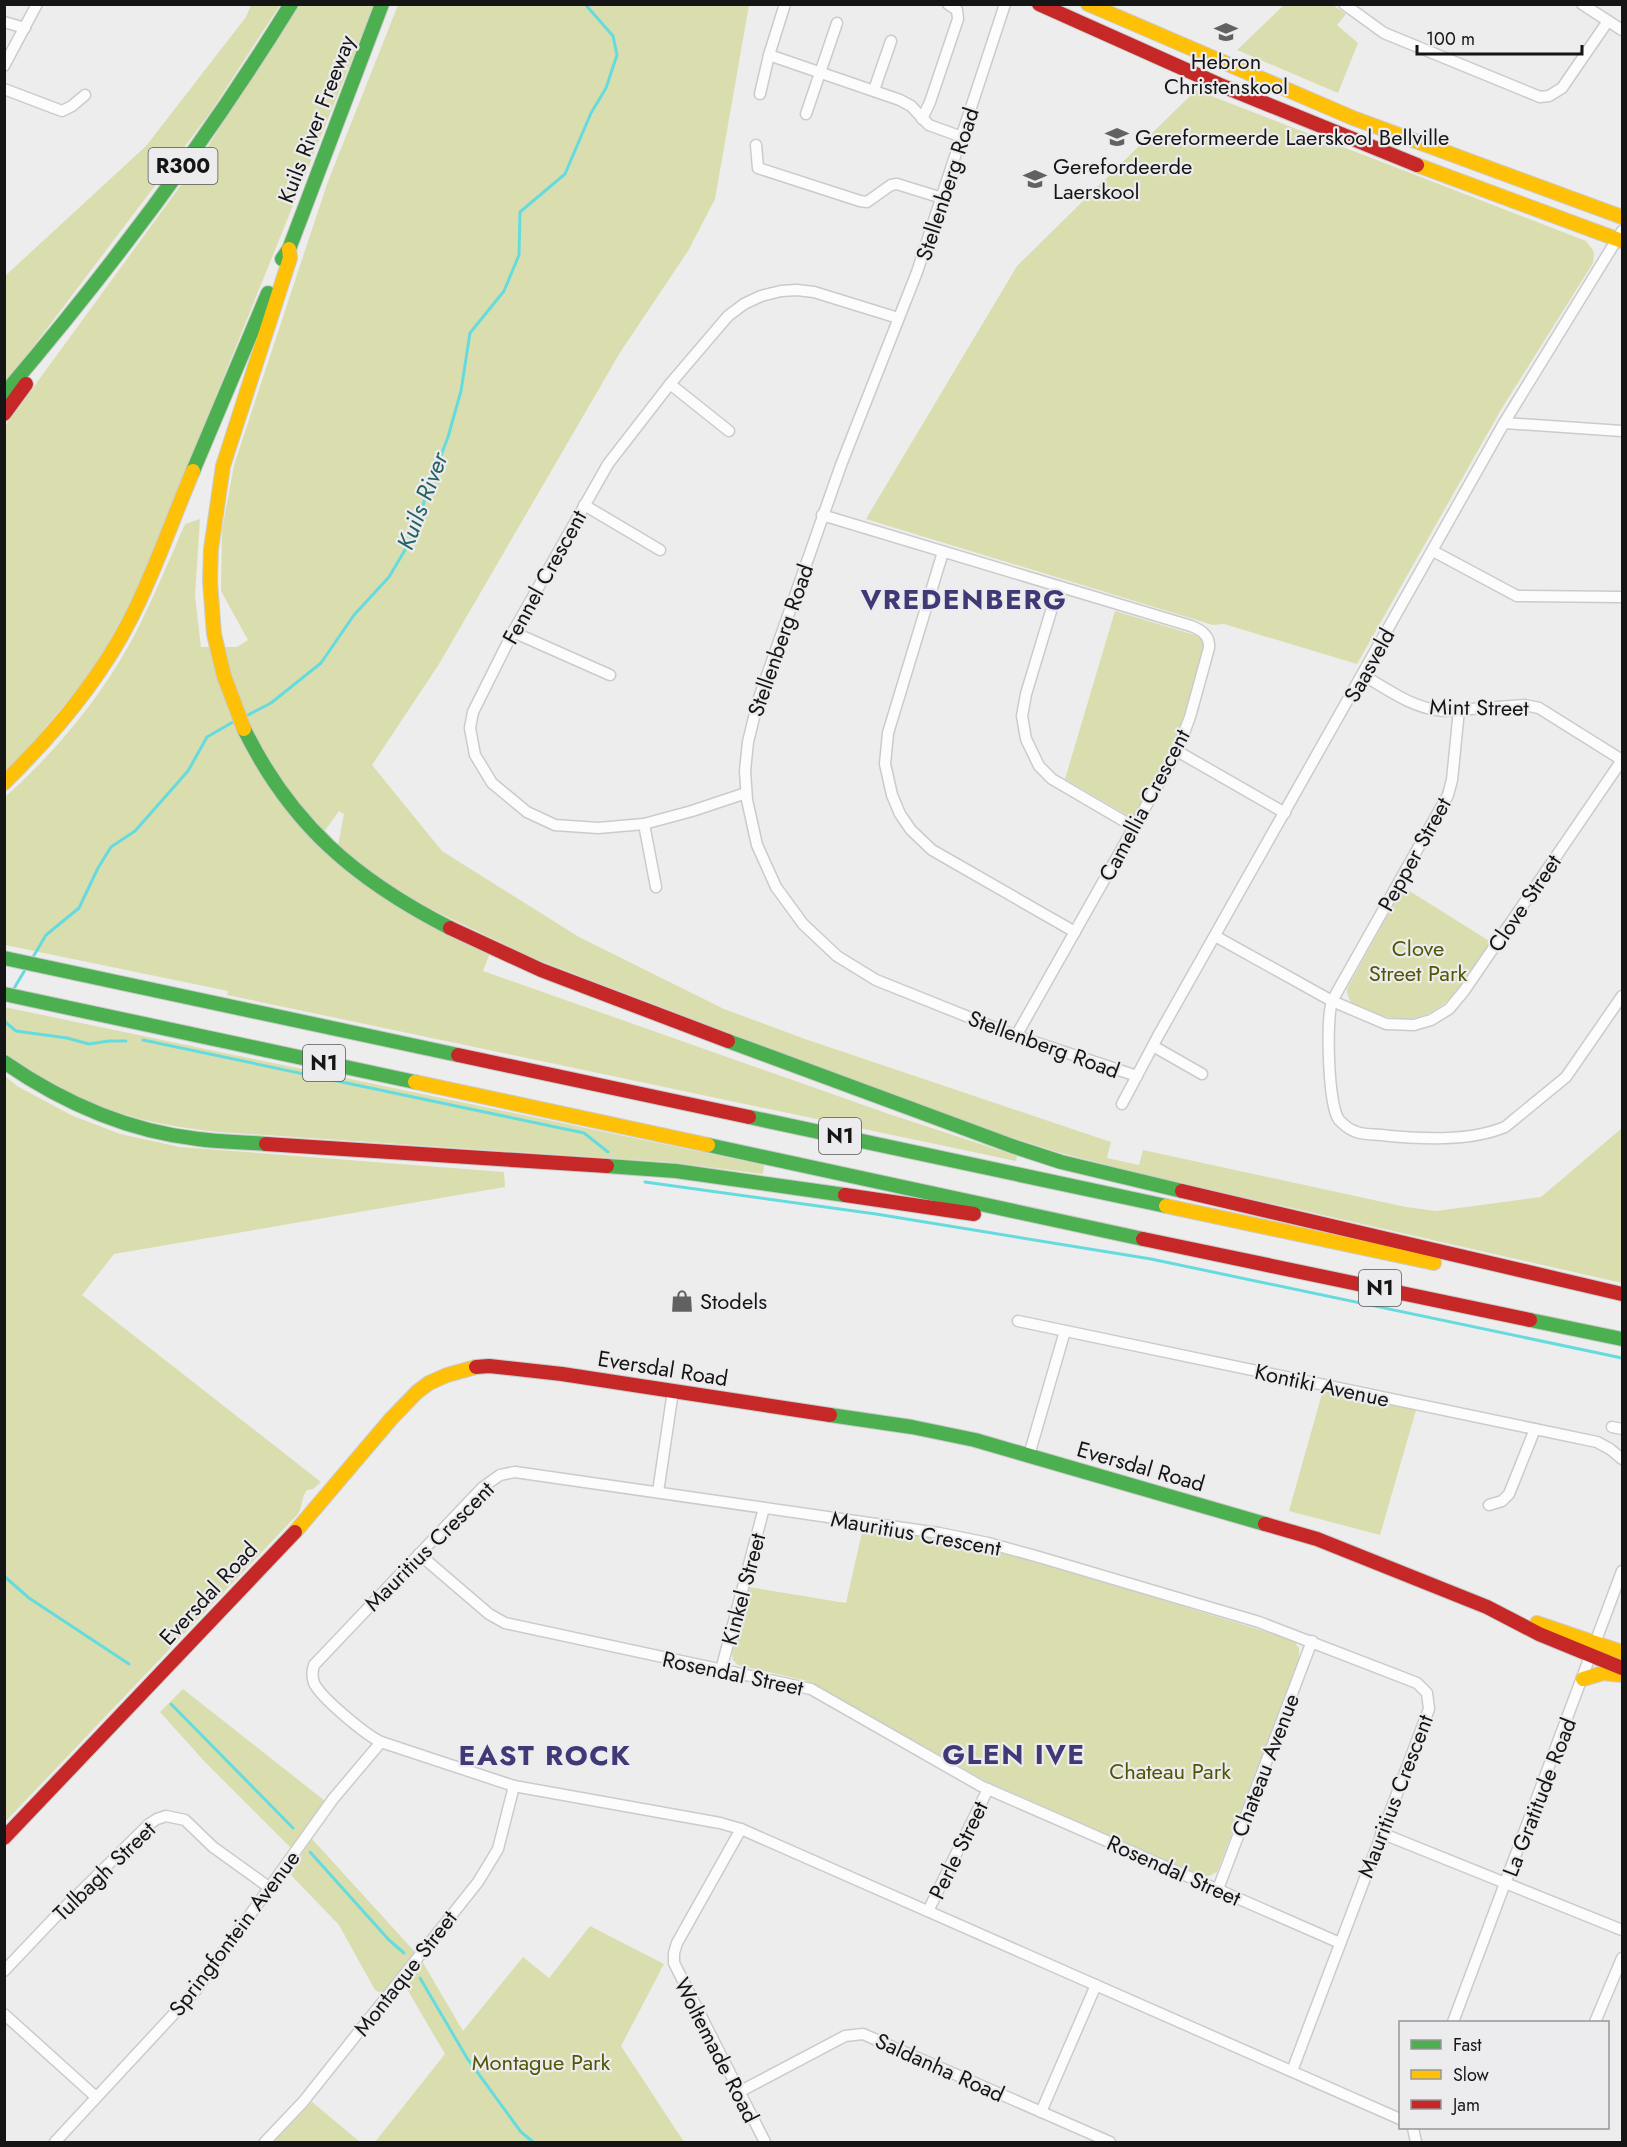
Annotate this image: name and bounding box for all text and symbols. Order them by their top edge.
scale bar [1417,18,1582,56]
school or university icon: Hebron Christenskool [1213,19,1239,45]
text: 100 m [1426,26,1475,52]
street label: Kuils River Freeway [269,30,363,208]
place label: Hebron Christenskool [1164,45,1288,102]
street label: Stellenberg Road [907,103,987,265]
place label: Gereformeerde Laerskool Bellville [1135,121,1449,153]
school or university icon: Gereformeerde Laerskool Bellville [1104,124,1130,150]
road number: R300 [148,148,218,184]
place label: Gerefordeerde Laerskool [1053,150,1192,207]
school or university icon: Gerefordeerde Laerskool [1022,166,1048,192]
water label: Kuils River [387,445,457,555]
street label: Fennel Crescent [494,503,594,650]
street label: Stellenberg Road [739,559,821,721]
district label: VREDENBERG [860,579,1067,620]
street label: Saasveld [1336,622,1402,708]
street label: Mint Street [1429,690,1530,724]
street label: Camellia Crescent [1090,723,1198,887]
street label: Pepper Street [1370,791,1459,917]
street label: Clove Street [1480,847,1569,958]
park label: Clove Street Park [1369,932,1467,989]
street label: Stellenberg Road [964,1002,1124,1086]
road number: N1 [303,1045,345,1081]
road number: N1 [819,1118,861,1154]
road number: N1 [1359,1270,1401,1306]
place label: Stodels [700,1285,767,1317]
shop icon: Stodels [669,1288,695,1314]
street label: Eversdal Road [596,1342,730,1394]
street label: Kontiki Avenue [1252,1355,1392,1415]
street label: Eversdal Road [1073,1433,1209,1499]
street label: Mauritius Crescent [357,1473,502,1618]
street label: Mauritius Crescent [828,1502,1004,1564]
street label: Kinkel Street [713,1529,773,1648]
street label: Eversdal Road [151,1534,265,1652]
street label: Rosendal Street [660,1642,807,1704]
street label: Chateau Avenue [1223,1689,1307,1841]
street label: Mauritius Crescent [1349,1709,1441,1882]
street label: La Gratitude Road [1494,1713,1584,1881]
district label: GLEN IVE [942,1734,1086,1775]
district label: EAST ROCK [459,1735,631,1776]
park label: Chateau Park [1109,1755,1231,1787]
street label: Perle Street [920,1795,996,1905]
street label: Tulbagh Street [46,1813,163,1928]
street label: Rosendal Street [1102,1826,1247,1914]
street label: Springfontein Avenue [161,1843,307,2023]
street label: Montaque Street [346,1903,465,2043]
street label: Woltemade Road [667,1972,767,2128]
legend [1399,2021,1609,2129]
street label: Saldanha Road [870,2024,1010,2110]
text: Fast [1453,2032,1482,2058]
park label: Montague Park [472,2046,611,2078]
text: Slow [1453,2062,1490,2088]
text: Jam [1451,2092,1480,2118]

